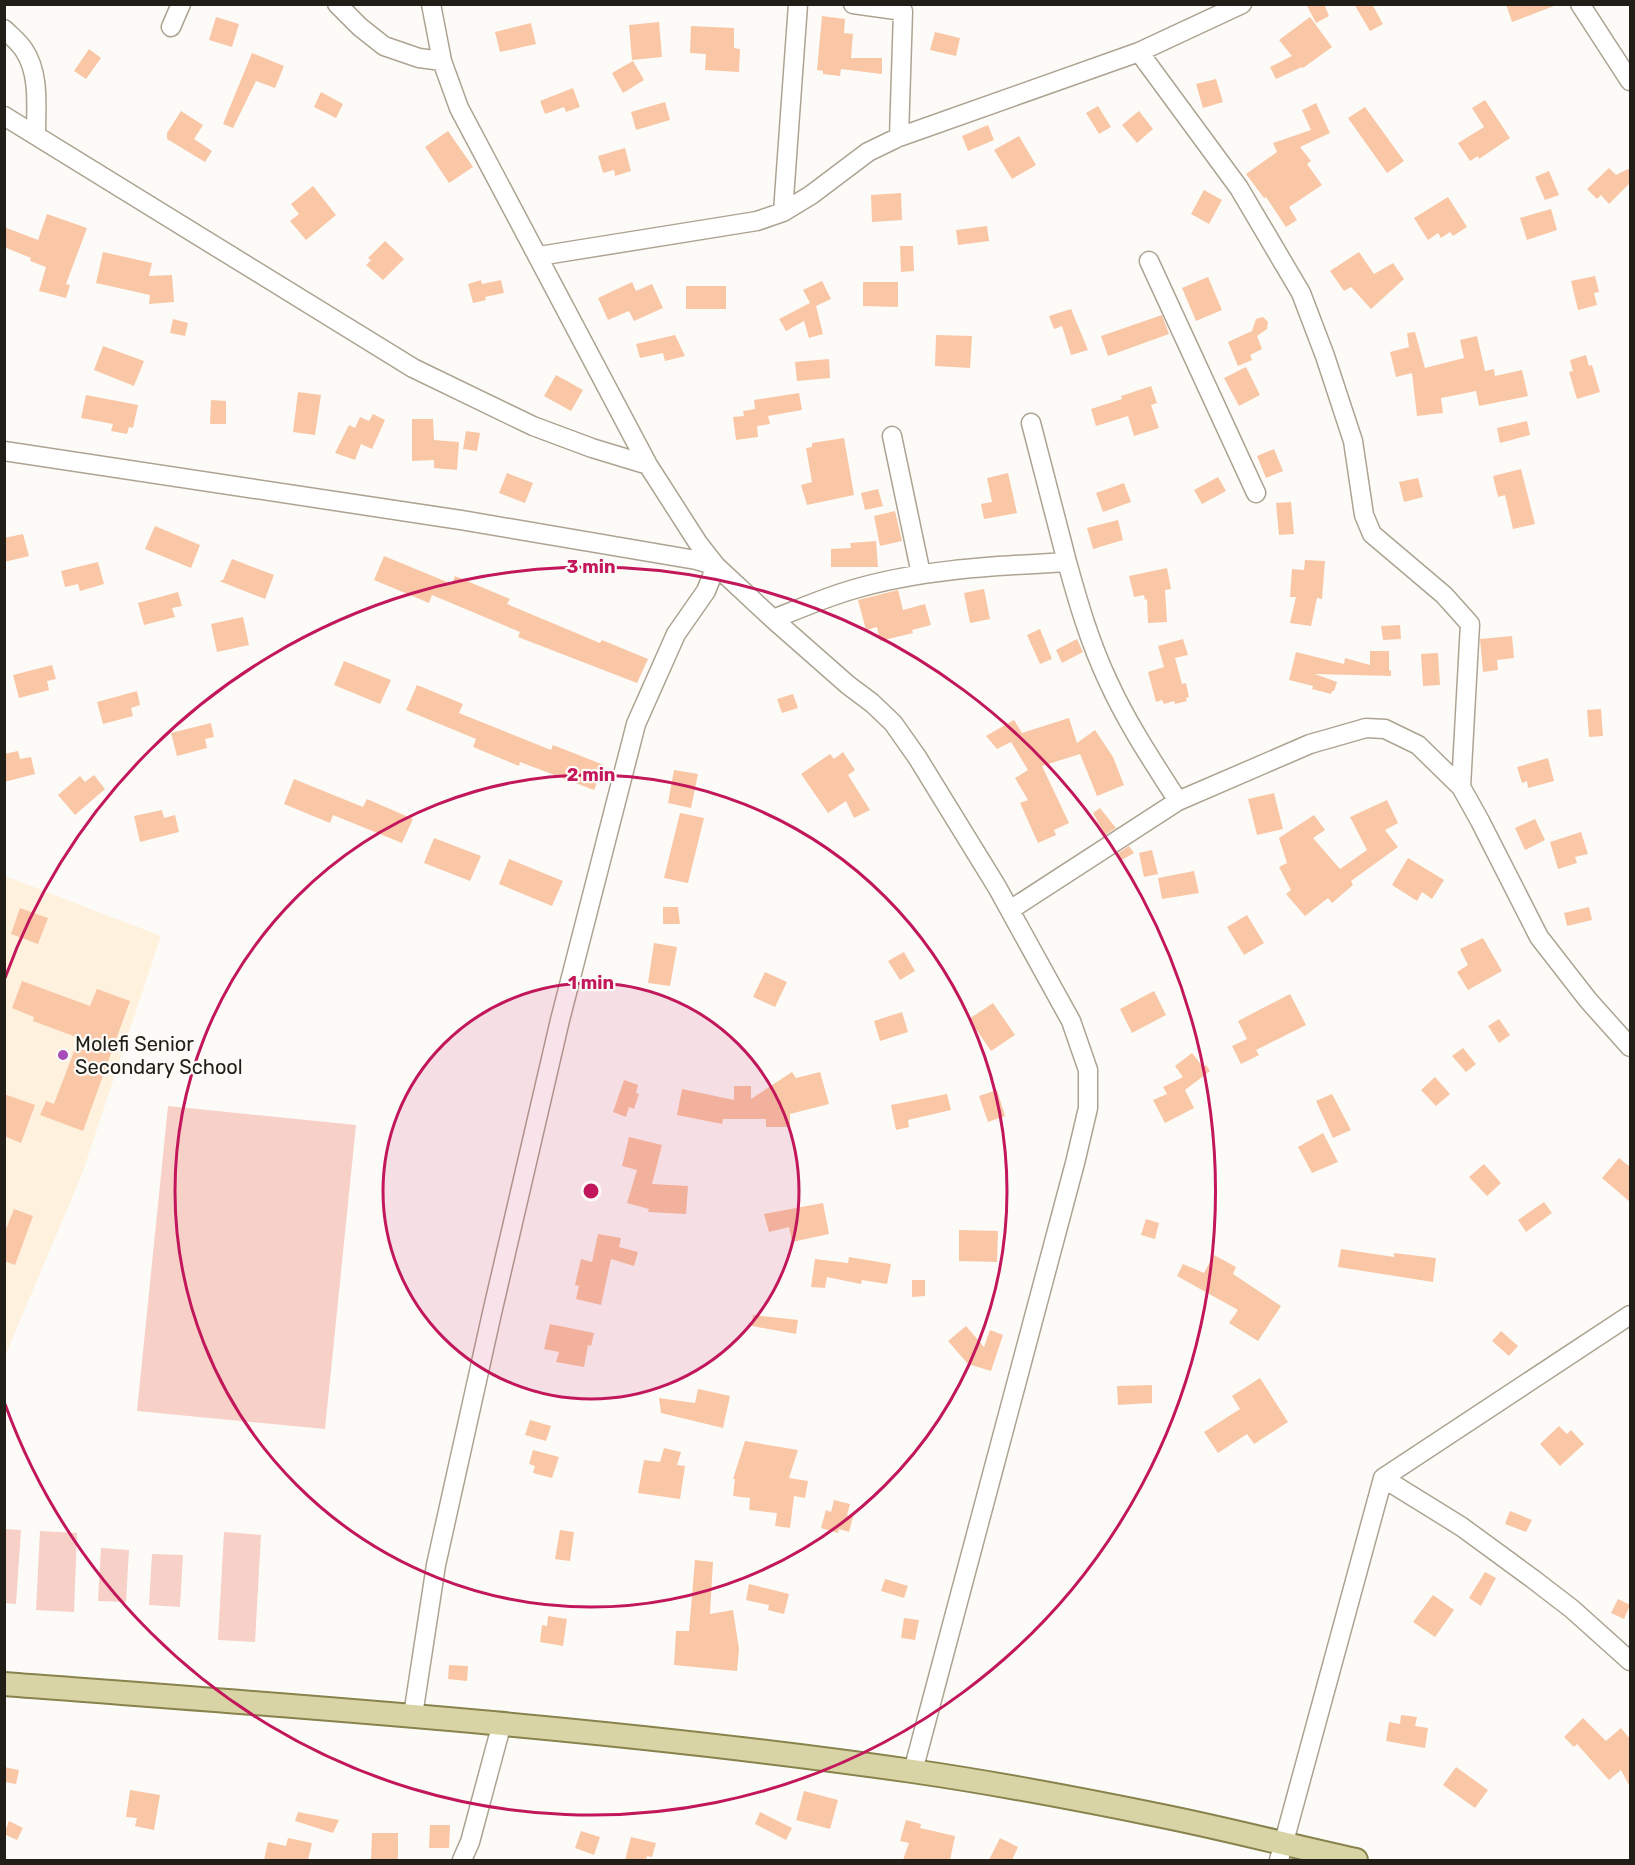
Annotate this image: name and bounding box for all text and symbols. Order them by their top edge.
text: 3 min [567,556,615,578]
text: 2 min [567,764,615,786]
text: 1 min [568,972,614,994]
place label: Molefi Senior Secondary School [75,1032,243,1079]
marker: Molefi Senior Secondary School [56,1048,70,1062]
centre of rings [581,1181,601,1201]

